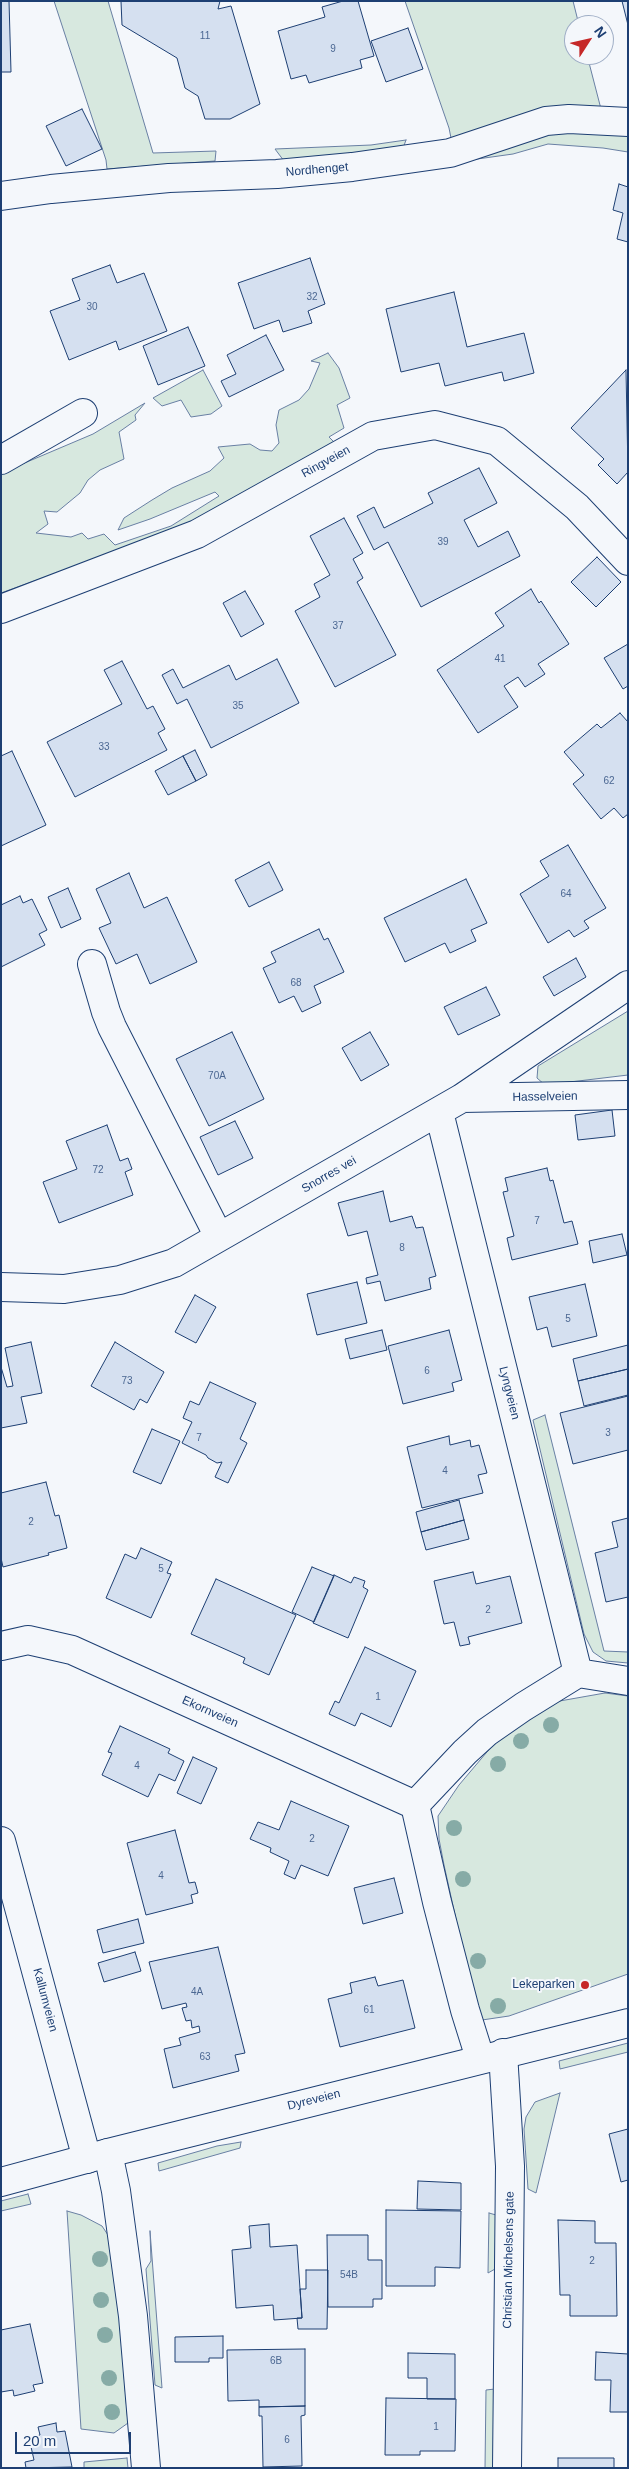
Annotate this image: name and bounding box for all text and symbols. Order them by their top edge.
north arrow [564,15,614,65]
text: N [591,23,610,41]
house number: 11 [200,30,210,42]
house number: 9 [330,43,336,55]
street label: Nordhenget [285,160,349,180]
house number: 32 [306,291,318,303]
house number: 30 [86,301,98,313]
street label: Ringveien [299,443,353,481]
house number: 39 [437,536,449,548]
house number: 37 [332,620,344,632]
house number: 41 [494,653,506,665]
house number: 35 [232,700,244,712]
house number: 33 [98,741,110,753]
house number: 62 [603,775,615,787]
house number: 64 [560,888,572,900]
house number: 68 [290,977,302,989]
house number: 70A [208,1070,226,1082]
street label: Hasselveien [512,1089,578,1105]
street label: Snorres vei [299,1154,359,1196]
house number: 72 [92,1164,104,1176]
house number: 7 [534,1215,540,1227]
house number: 8 [399,1242,405,1254]
house number: 5 [565,1313,571,1325]
house number: 6 [424,1365,430,1377]
street label: Lyngveien [495,1365,523,1421]
house number: 73 [121,1375,133,1387]
house number: 3 [605,1427,611,1439]
house number: 7 [196,1432,202,1444]
house number: 4 [442,1465,448,1477]
house number: 2 [28,1516,34,1528]
house number: 5 [158,1563,164,1575]
house number: 2 [485,1604,491,1616]
house number: 1 [375,1691,381,1703]
street label: Ekornveien [180,1693,240,1731]
house number: 4 [134,1760,140,1772]
house number: 2 [309,1833,315,1845]
house number: 4 [158,1870,164,1882]
street label: Kallumveien [30,1967,60,2033]
place label: Lekeparken [512,1978,575,1992]
marker: Lekeparken [579,1979,591,1991]
house number: 4A [191,1986,203,1998]
house number: 61 [363,2004,375,2016]
house number: 63 [199,2051,211,2063]
street label: Dyreveien [286,2086,342,2114]
street label: Christian Michelsens gate [501,2191,517,2329]
house number: 2 [589,2255,595,2267]
house number: 54B [340,2269,358,2281]
house number: 6B [270,2355,282,2367]
house number: 1 [433,2421,439,2433]
scale bar [18,2422,134,2454]
text: 20 m [23,2432,56,2449]
house number: 6 [284,2434,290,2446]

